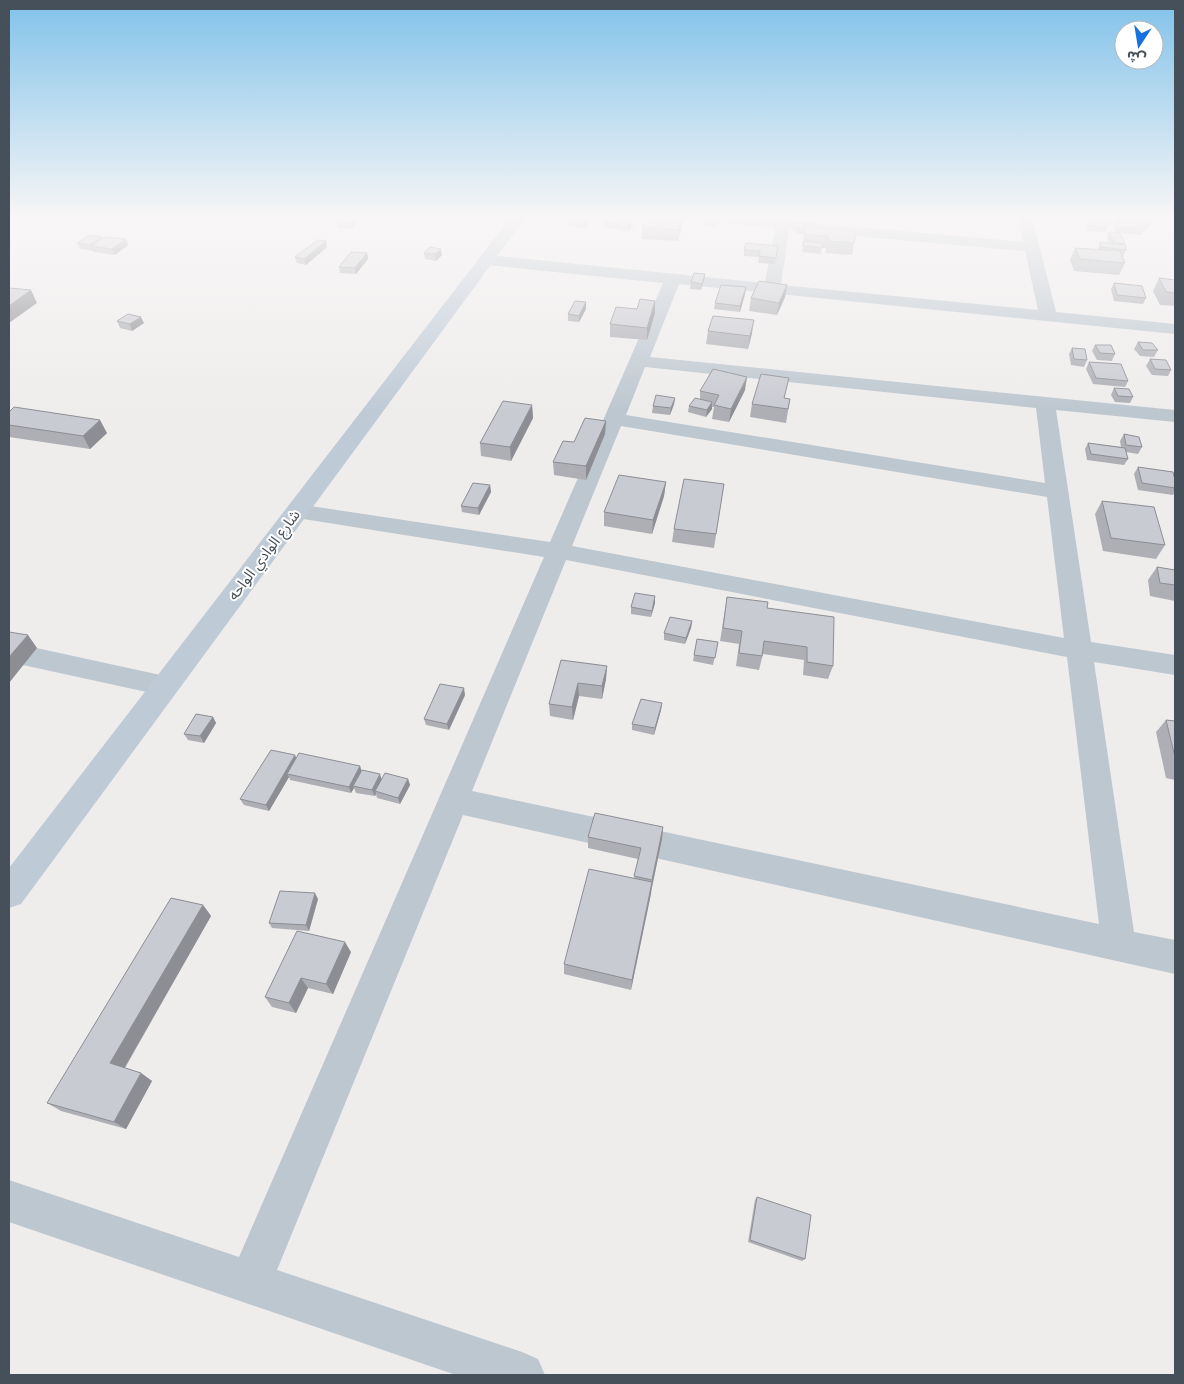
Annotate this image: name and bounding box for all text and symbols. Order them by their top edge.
north arrow [1114,20,1164,70]
text: ش [1125,48,1147,68]
street label: شارع الوادي الواحه [224,506,306,606]

